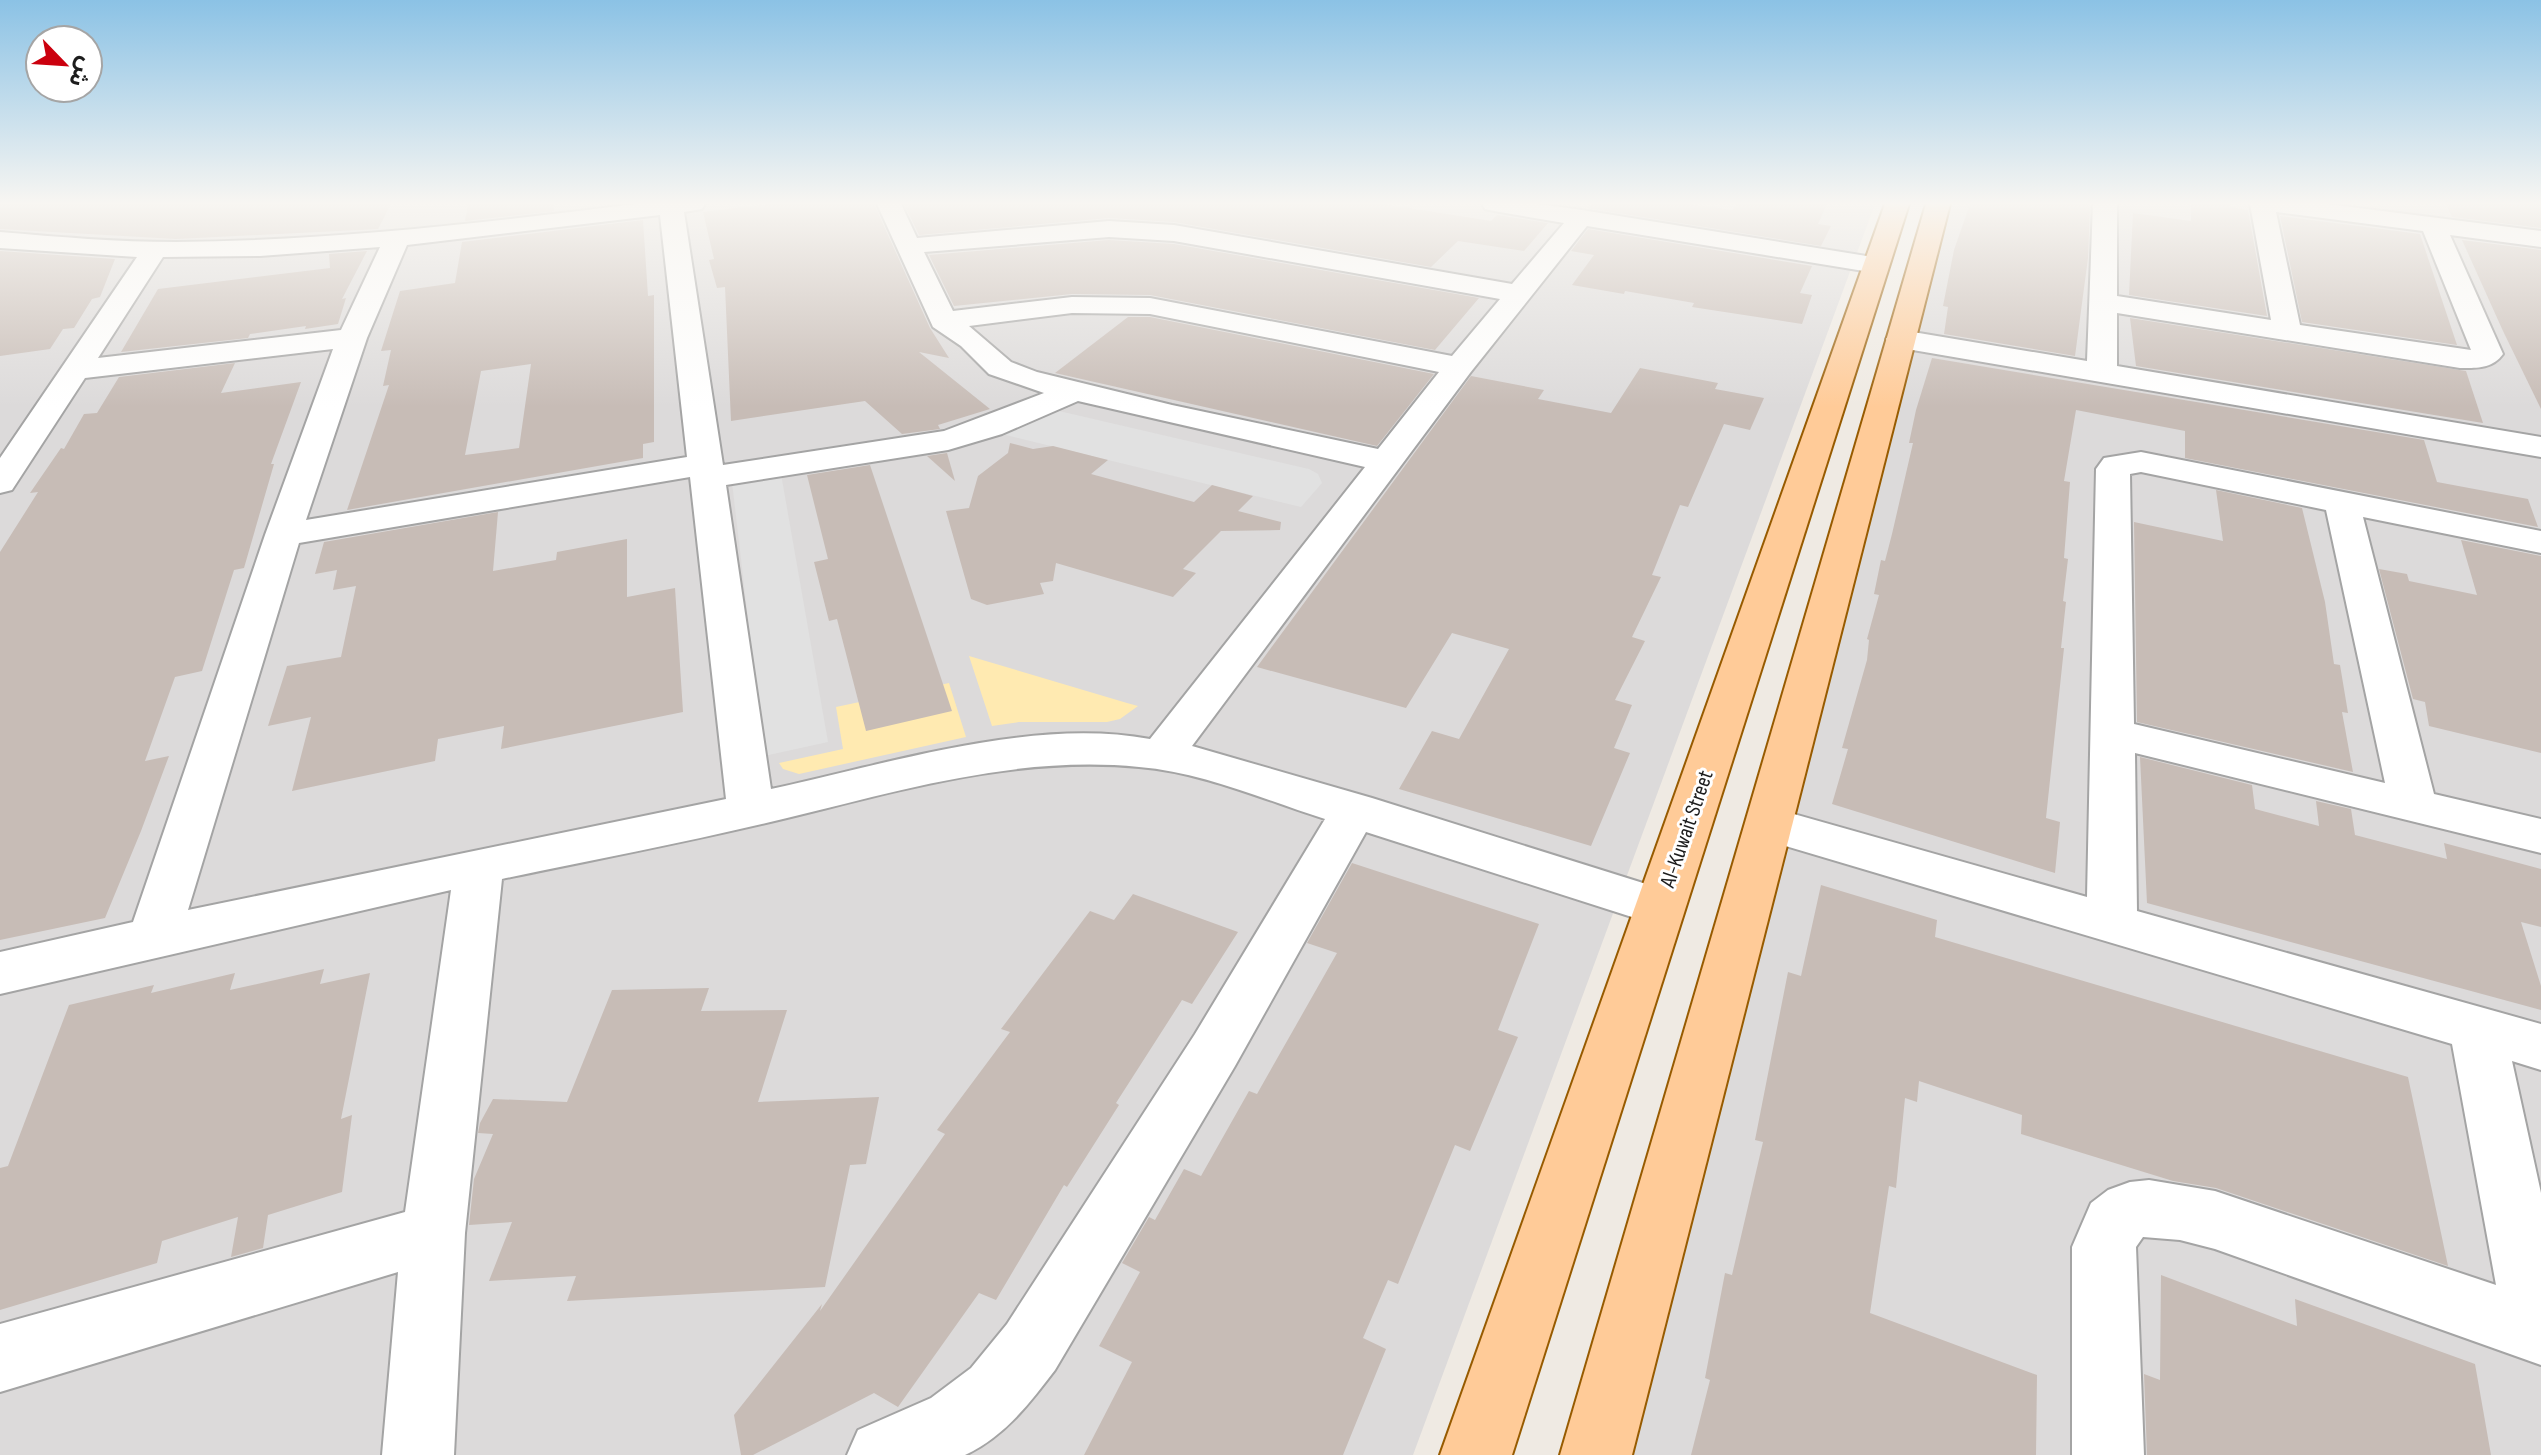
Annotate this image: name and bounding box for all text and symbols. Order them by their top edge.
north arrow [24,24,104,104]
text: ش [62,52,99,91]
street label: Al-Kuwait Street [1654,767,1720,892]

